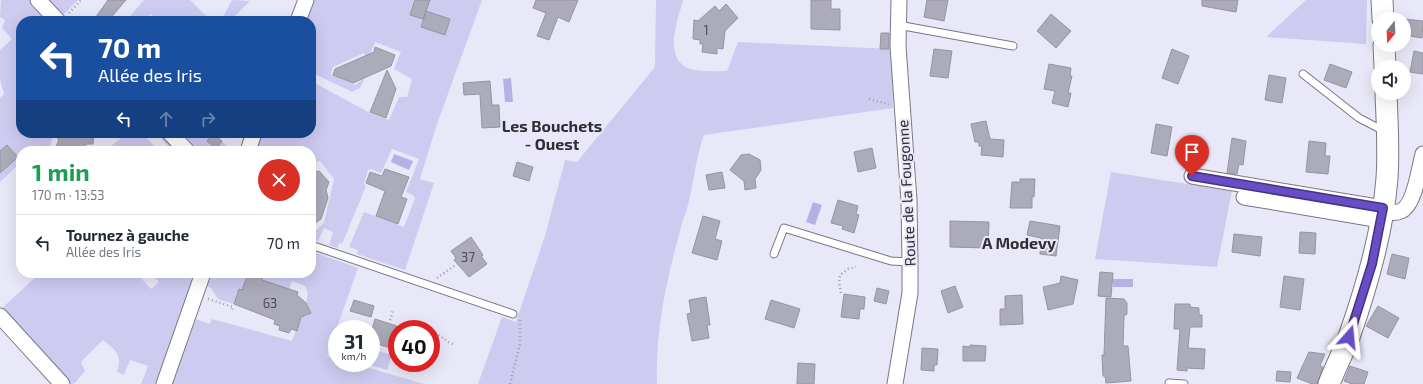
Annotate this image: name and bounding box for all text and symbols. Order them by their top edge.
north arrow [1371,12,1411,52]
map controls [1371,12,1411,100]
house number: 1 [703,22,709,38]
text: 70 m [98,30,161,64]
icon: left [32,32,84,84]
button: sound [1371,60,1411,100]
text: Allée des Iris [98,64,202,86]
icon: left [113,108,135,130]
icon: ahead [155,108,177,130]
icon: right [197,108,219,130]
district label: Les Bouchets - Ouest [502,116,602,153]
street label: Route de la Fougonne [893,119,919,267]
pin [1175,135,1209,176]
icon: arrive [1181,141,1203,163]
text: 1 min [32,157,90,186]
button: close [258,159,300,201]
text: 170 m · 13:53 [32,187,105,203]
text: Tournez à gauche [66,226,189,244]
icon: left [32,232,54,254]
district label: A Modevy [982,233,1056,253]
text: 70 m [267,234,300,252]
text: Allée des Iris [66,244,141,260]
house number: 37 [461,249,475,265]
house number: 63 [263,295,277,311]
position arrow [1328,316,1370,358]
speed limit sign: 40 [388,320,440,372]
text: 31 [344,329,364,353]
text: km/h [342,350,366,362]

